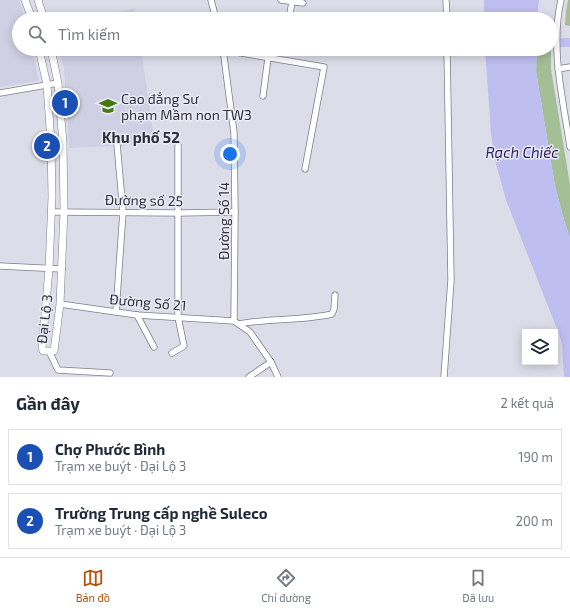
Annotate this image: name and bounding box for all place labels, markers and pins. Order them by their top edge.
pin: 1 [52,88,78,118]
place label: Cao đẳng Sư phạm Mầm non TW3 [121,90,252,123]
school or university icon: Cao đẳng Sư phạm Mầm non TW3 [98,96,118,116]
pin: 2 [34,131,60,161]

